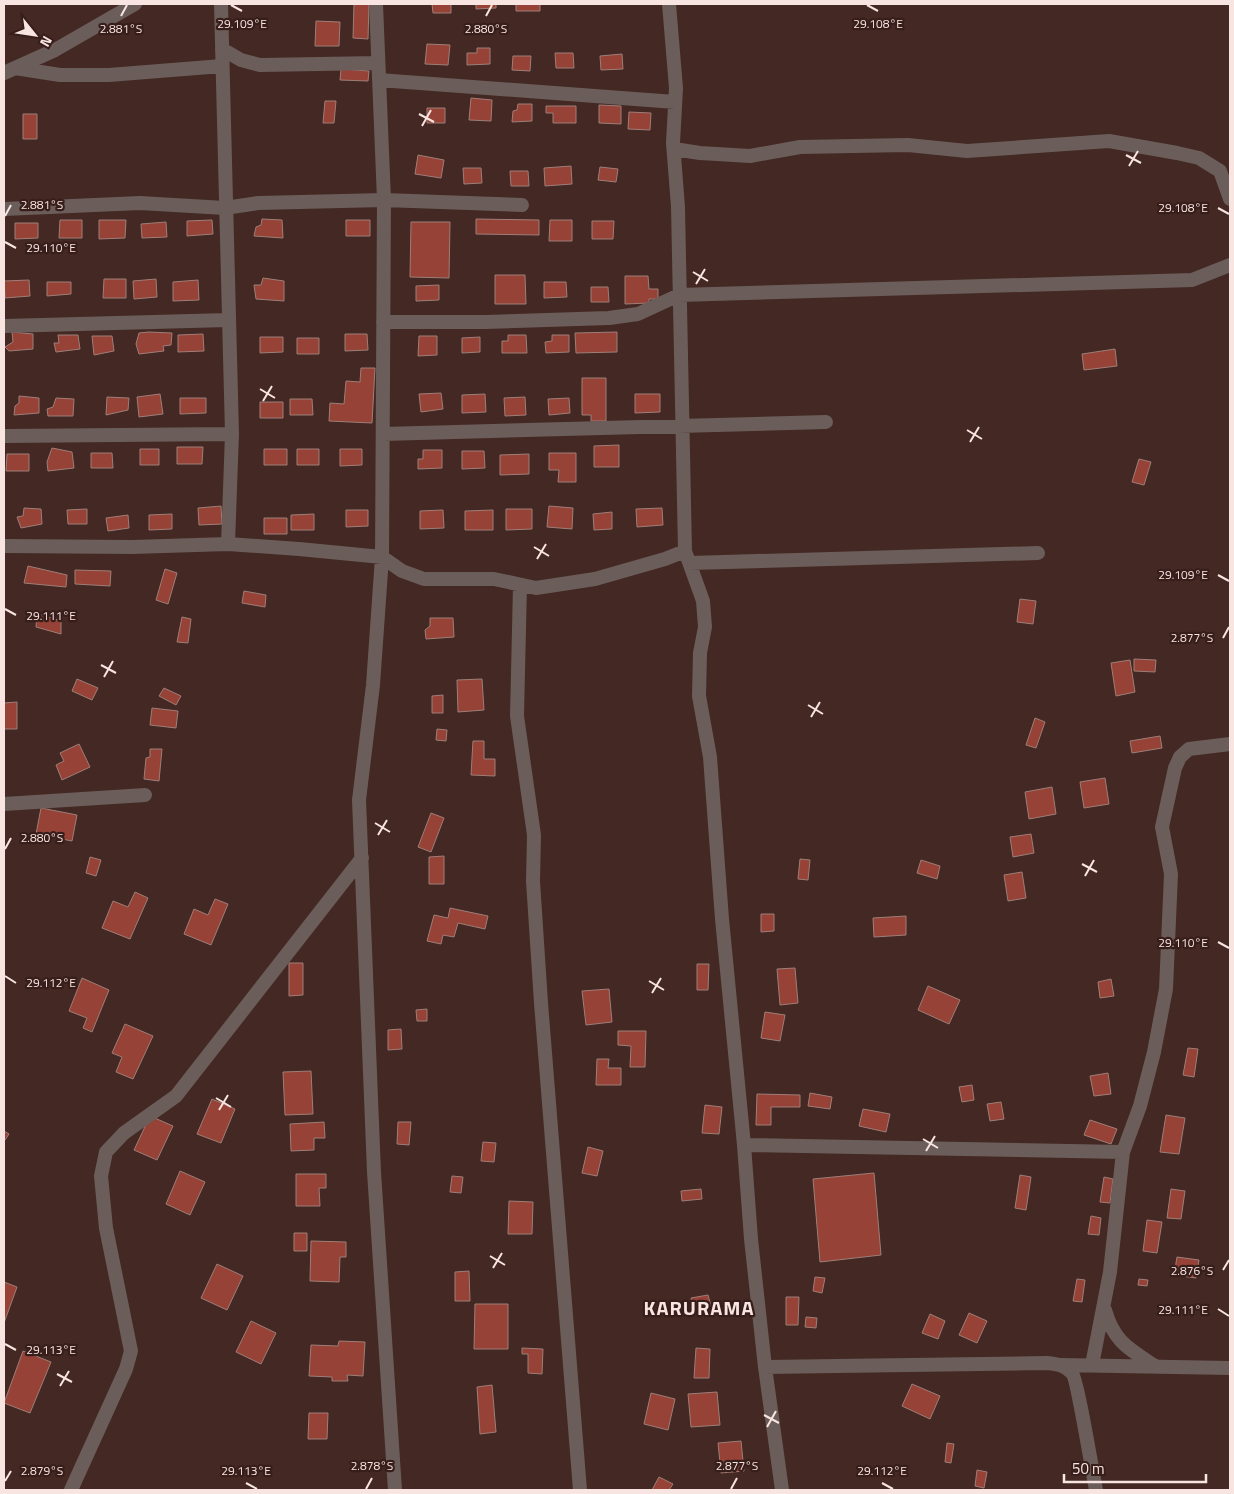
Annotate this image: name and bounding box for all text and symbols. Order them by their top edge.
north arrow [10,10,60,60]
text: 29.109°E [217,14,267,33]
text: 29.108°E [853,14,903,33]
text: 2.881°S [100,19,142,38]
text: 2.880°S [465,19,507,38]
text: N [35,32,58,51]
text: 2.881°S [21,195,63,214]
text: 29.108°E [1158,198,1208,217]
text: 29.110°E [26,238,76,257]
text: 29.109°E [1158,565,1208,584]
text: 29.111°E [26,606,76,625]
text: 2.877°S [1171,628,1213,647]
text: 2.880°S [21,828,63,847]
text: 29.110°E [1158,933,1208,952]
text: 29.112°E [26,973,76,992]
text: 2.876°S [1171,1261,1213,1280]
district label: KARURAMA [644,1292,754,1323]
text: 29.111°E [1158,1300,1208,1319]
text: 29.113°E [26,1340,76,1359]
scale bar [1064,1452,1206,1484]
text: 2.878°S [351,1456,393,1475]
text: 2.877°S [716,1456,758,1475]
text: 50 m [1072,1457,1105,1480]
text: 2.879°S [21,1461,63,1480]
text: 29.113°E [221,1461,271,1480]
text: 29.112°E [857,1461,907,1480]

